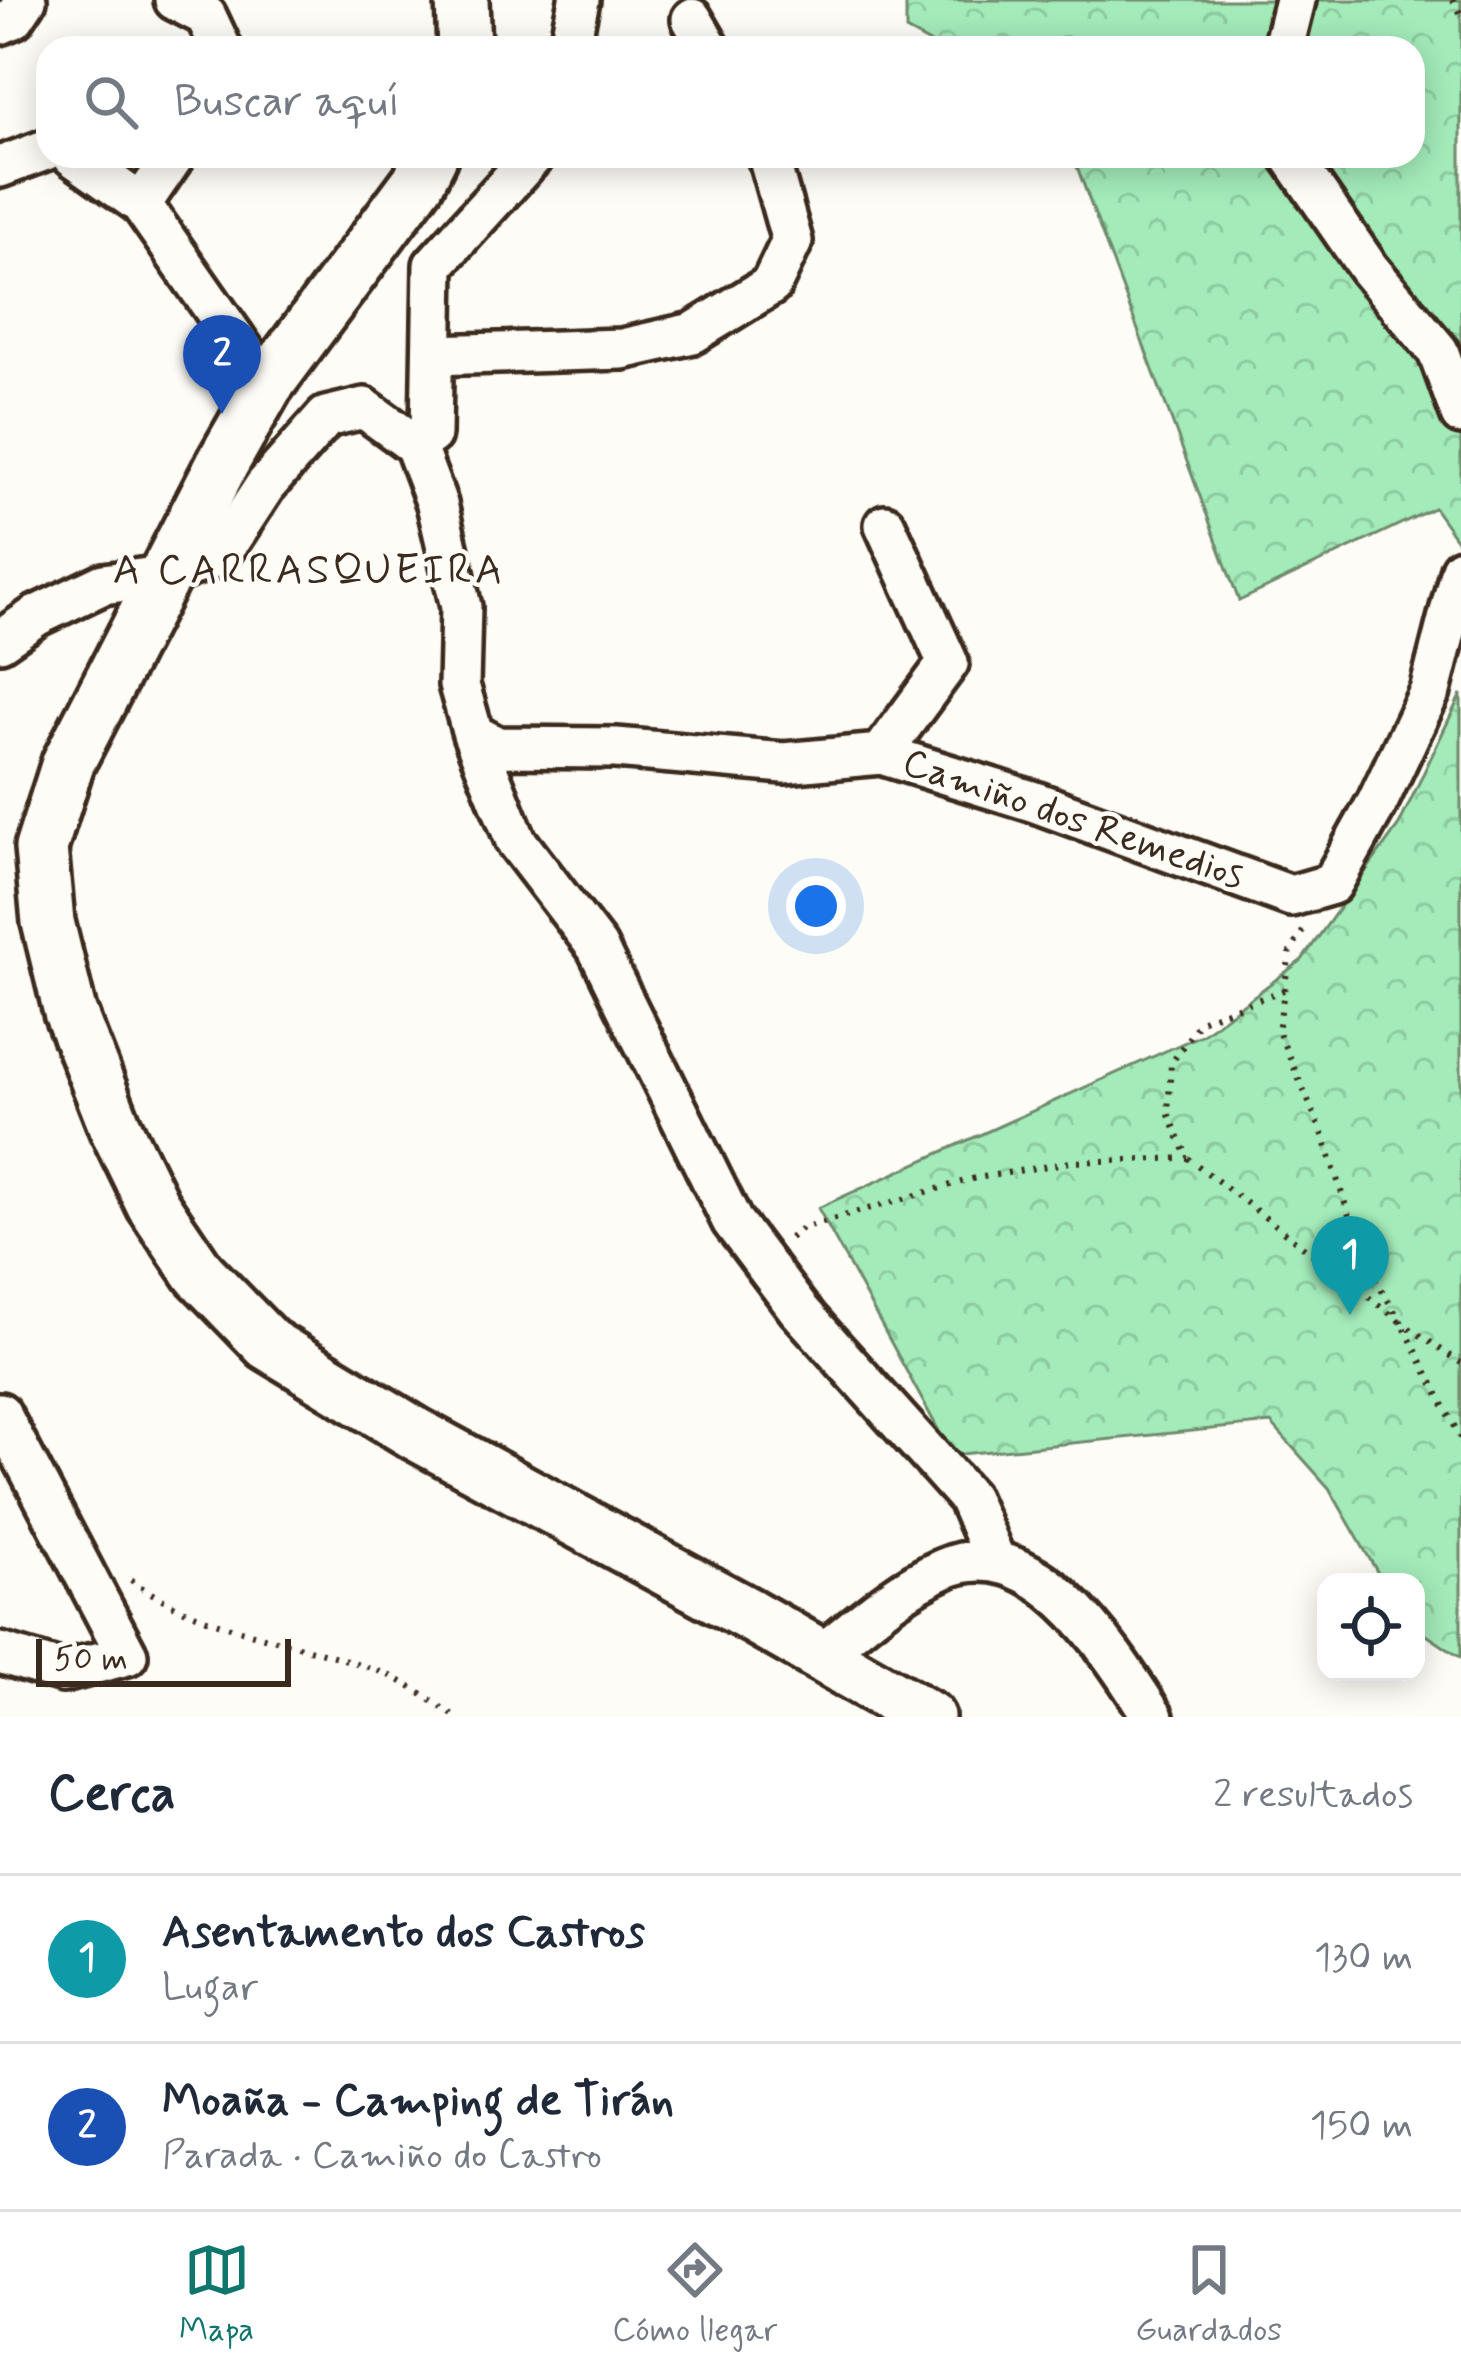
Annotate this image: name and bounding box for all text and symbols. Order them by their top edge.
search box [36,36,1425,168]
icon: search [78,69,144,135]
text: Buscar aquí [174,73,400,132]
pin: 2 [183,315,261,414]
district label: A CARRASQUEIRA [113,544,505,599]
street label: Camiño dos Remedios [896,738,1250,902]
your location [786,876,846,936]
pin: 1 [1311,1216,1389,1315]
map controls [1317,1573,1425,1681]
button: locate [1317,1573,1425,1681]
scale bar [36,1633,291,1686]
text: 50 m [54,1638,128,1682]
text: Cerca [48,1762,176,1828]
text: 2 resultados [1213,1770,1413,1821]
text: Asentamento dos Castros [162,1904,645,1963]
text: 1 [78,1933,96,1984]
text: 130 m [1314,1933,1413,1984]
text: Lugar [162,1963,258,2014]
text: Moaña - Camping de Tirán [162,2072,674,2131]
text: 2 [77,2101,97,2152]
text: 150 m [1310,2101,1413,2152]
text: Parada · Camiño do Castro [162,2131,602,2182]
tab: Mapa [179,2237,254,2353]
tab: Cómo llegar [612,2237,777,2353]
tab: Guardados [1135,2237,1282,2353]

